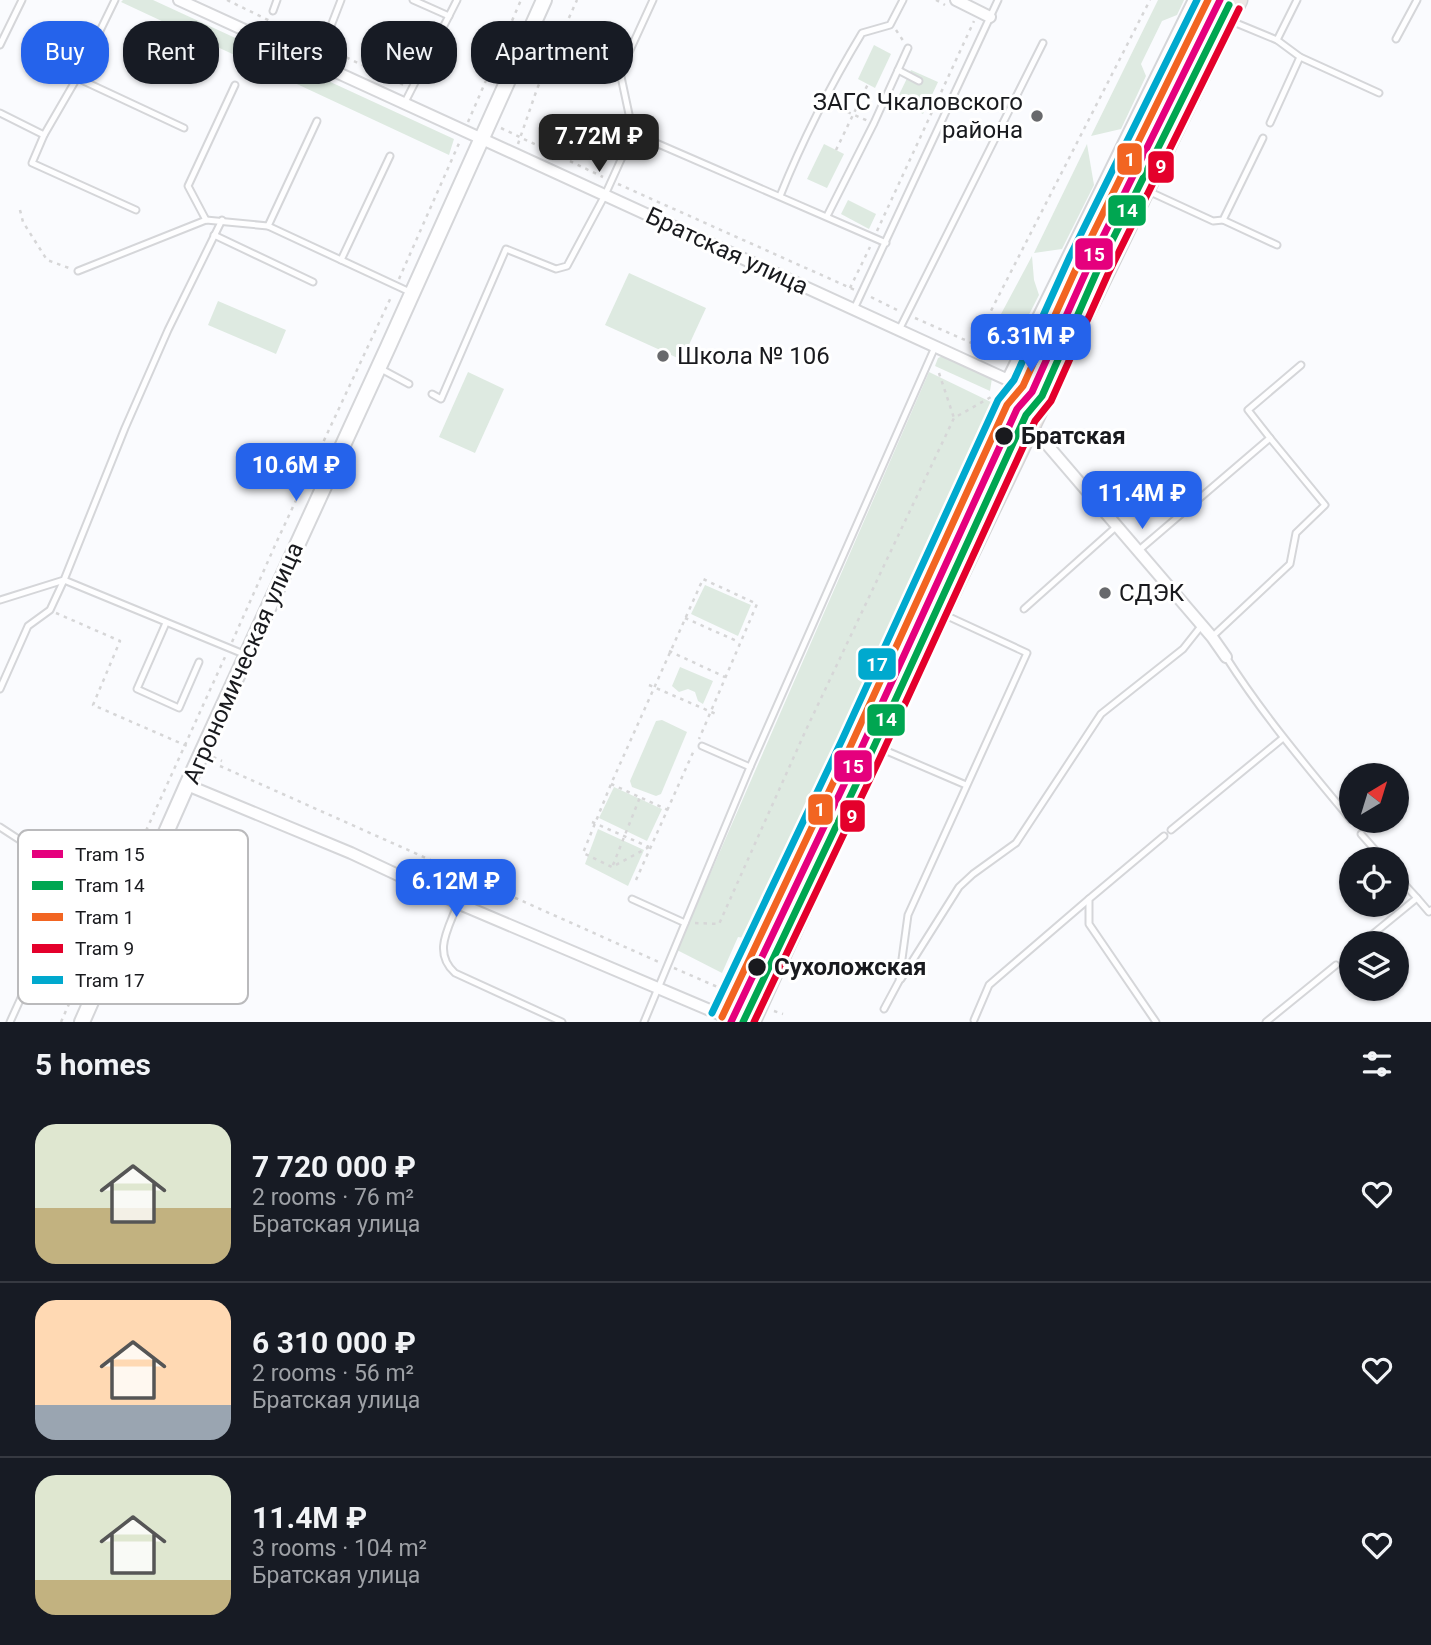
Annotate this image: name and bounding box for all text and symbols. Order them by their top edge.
chip: Buy [21,21,109,84]
chip: Rent [123,21,219,84]
chip: Filters [233,21,347,84]
chip: New [361,21,457,84]
chip: Apartment [471,21,633,84]
place label: ЗАГС Чкаловского района [813,88,1023,144]
marker: ЗАГС Чкаловского района [1029,108,1045,124]
pin: 7.72M ₽ [534,114,664,174]
text: 7.72M ₽ [555,123,643,150]
line badge: 1 [1116,142,1143,176]
text: 1 [1125,148,1135,171]
line badge: 9 [1147,150,1175,184]
text: 9 [1156,155,1166,178]
line badge: 14 [1107,194,1147,227]
text: 14 [1116,199,1138,222]
street label: Братская улица [641,201,813,301]
line badge: 15 [1074,237,1114,271]
text: 15 [1083,243,1105,266]
pin: 6.31M ₽ [966,314,1096,374]
text: 6.31M ₽ [987,323,1075,350]
place label: Школа № 106 [677,342,830,370]
marker: Школа № 106 [655,348,671,364]
place label: Братская [1021,422,1126,450]
marker: Братская [993,425,1015,447]
pin: 10.6M ₽ [231,444,361,503]
text: 10.6M ₽ [252,452,340,479]
pin: 11.4M ₽ [1077,472,1207,531]
text: 11.4M ₽ [1098,480,1186,507]
street label: Агрономическая улица [177,538,309,788]
place label: СДЭК [1119,579,1185,607]
marker: СДЭК [1097,585,1113,601]
line badge: 17 [857,647,897,681]
text: 17 [866,653,888,676]
line badge: 14 [866,703,906,737]
text: 14 [875,708,897,731]
line badge: 15 [833,749,873,783]
text: 15 [842,755,864,778]
north arrow [1339,763,1409,833]
map controls [1339,763,1409,1001]
line badge: 1 [807,793,834,826]
text: 1 [815,798,825,821]
line badge: 9 [839,799,866,833]
text: 9 [847,805,857,828]
legend [18,830,248,1004]
text: Tram 15 [75,843,145,866]
button: locate [1339,847,1409,917]
pin: 6.12M ₽ [391,860,521,919]
text: 6.12M ₽ [412,868,500,895]
text: Tram 14 [75,874,145,897]
text: Tram 1 [75,906,134,929]
button: layers [1339,931,1409,1001]
text: Tram 9 [75,937,134,960]
place label: Сухоложская [774,953,927,981]
marker: Сухоложская [746,956,768,978]
text: Tram 17 [75,969,145,992]
icon: filters [1358,1045,1396,1083]
text: 5 homes [35,1047,151,1082]
text: 7 720 000 ₽ [252,1149,416,1184]
icon: home [91,1152,175,1236]
icon: heart [1358,1175,1396,1213]
text: 2 rooms · 76 m² [252,1184,414,1211]
text: Братская улица [252,1211,420,1238]
text: 6 310 000 ₽ [252,1325,416,1360]
icon: home [91,1328,175,1412]
icon: heart [1358,1351,1396,1389]
text: 2 rooms · 56 m² [252,1360,414,1387]
text: Братская улица [252,1387,420,1414]
text: 11.4M ₽ [252,1500,367,1535]
icon: home [91,1503,175,1587]
icon: heart [1358,1526,1396,1564]
text: 3 rooms · 104 m² [252,1535,427,1562]
text: Братская улица [252,1562,420,1589]

